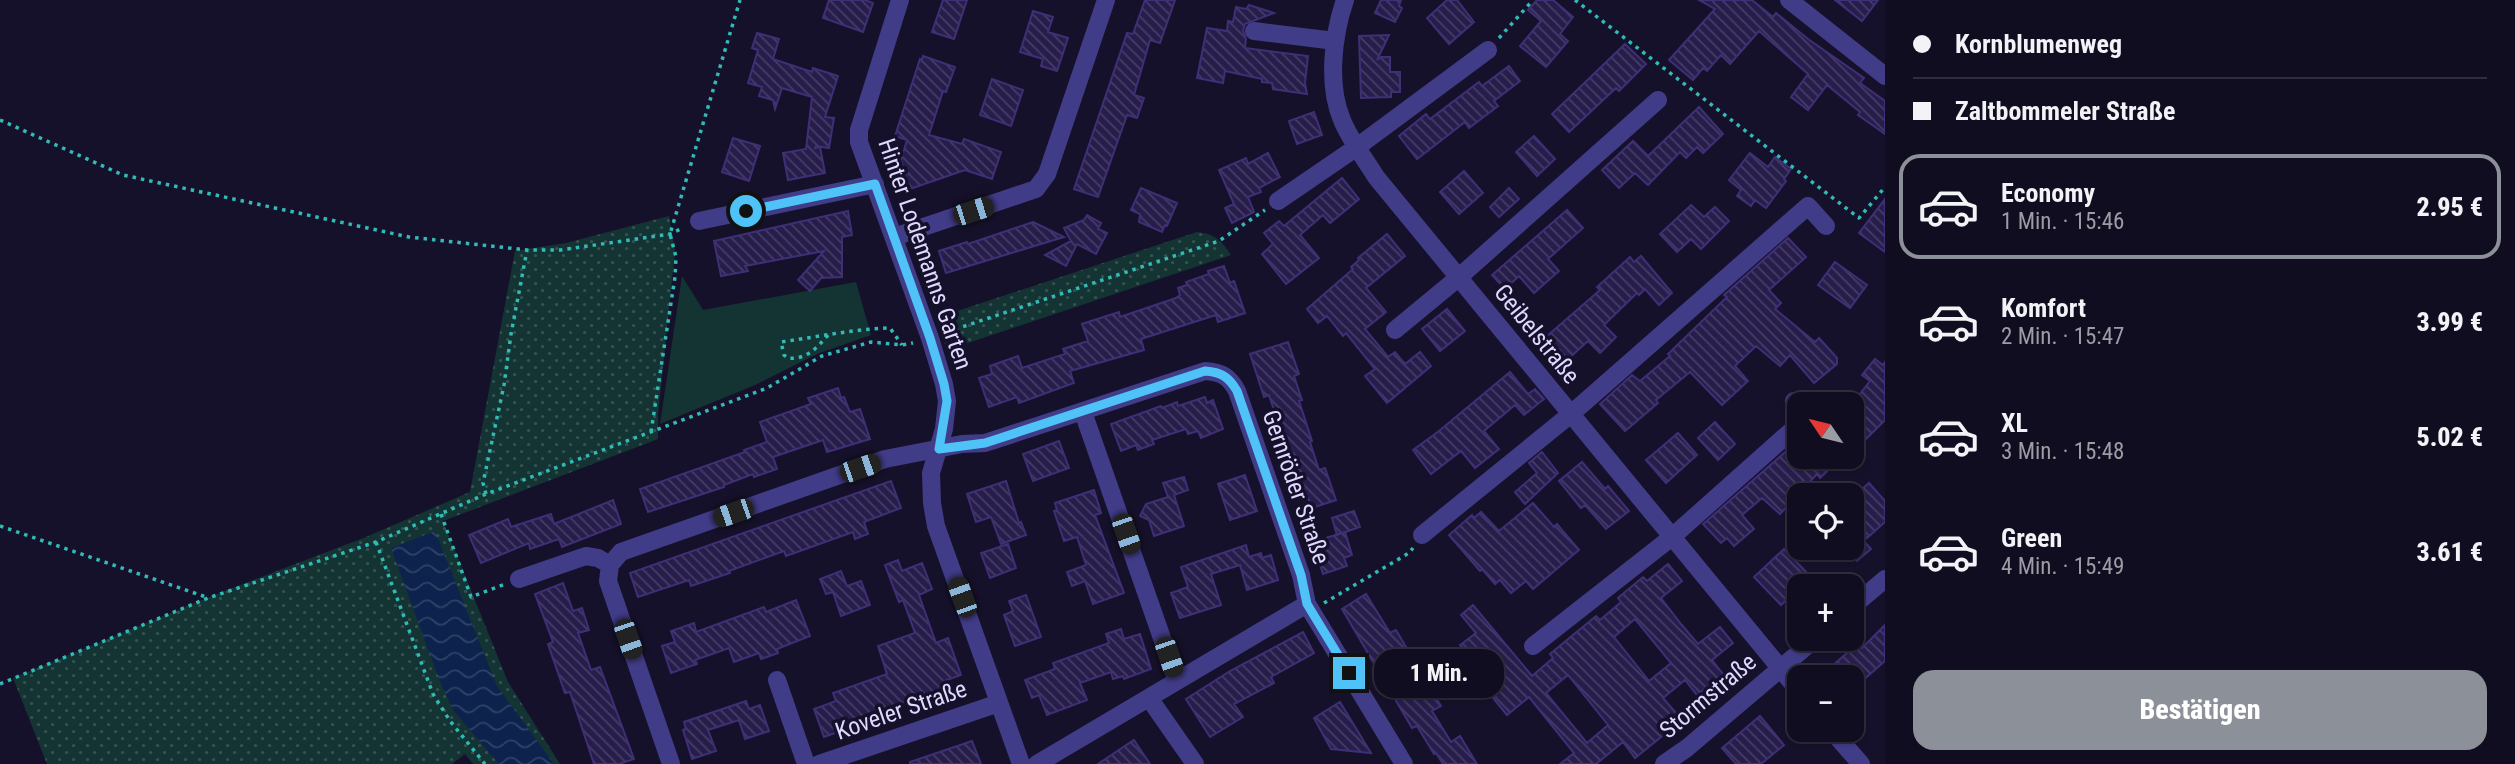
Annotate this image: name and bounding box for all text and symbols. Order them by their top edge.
text: Kornblumenweg [1955,29,2122,59]
text: Zaltbommeler Straße [1955,96,2175,126]
street label: Hinter Lodemanns Garten [872,135,978,373]
icon: car [1917,175,1980,238]
text: Economy [2001,178,2095,208]
text: 2.95 € [2416,192,2483,222]
route start [730,195,762,227]
car [950,195,997,227]
text: 1 Min. · 15:46 [2001,208,2124,235]
street label: Geibelstraße [1488,279,1586,389]
icon: car [1917,290,1980,353]
text: Komfort [2001,293,2086,323]
text: 3.99 € [2416,307,2483,337]
text: 2 Min. · 15:47 [2001,323,2124,350]
north arrow [1787,392,1864,469]
map controls [1787,392,1864,742]
icon: car [1917,405,1980,468]
street label: Gernröder Straße [1257,406,1335,568]
text: XL [2001,408,2028,438]
text: 5.02 € [2416,422,2483,452]
text: 3 Min. · 15:48 [2001,438,2124,465]
car [837,451,884,485]
button: locate [1787,483,1864,560]
car [710,496,757,530]
car [1110,511,1143,557]
icon: car [1917,520,1980,583]
text: Green [2001,523,2062,553]
text: 3.61 € [2416,537,2483,567]
text: 4 Min. · 15:49 [2001,553,2124,580]
car [945,574,980,620]
button: + [1787,574,1864,651]
car [612,616,645,662]
car [1153,634,1186,680]
callout: 1 Min. [1374,648,1503,698]
street label: Stormstraße [1654,648,1762,744]
route end [1333,657,1365,689]
text: 1 Min. [1410,660,1468,687]
button: − [1787,665,1864,742]
button: Bestätigen [1913,670,2487,750]
street label: Koveler Straße [832,674,970,746]

